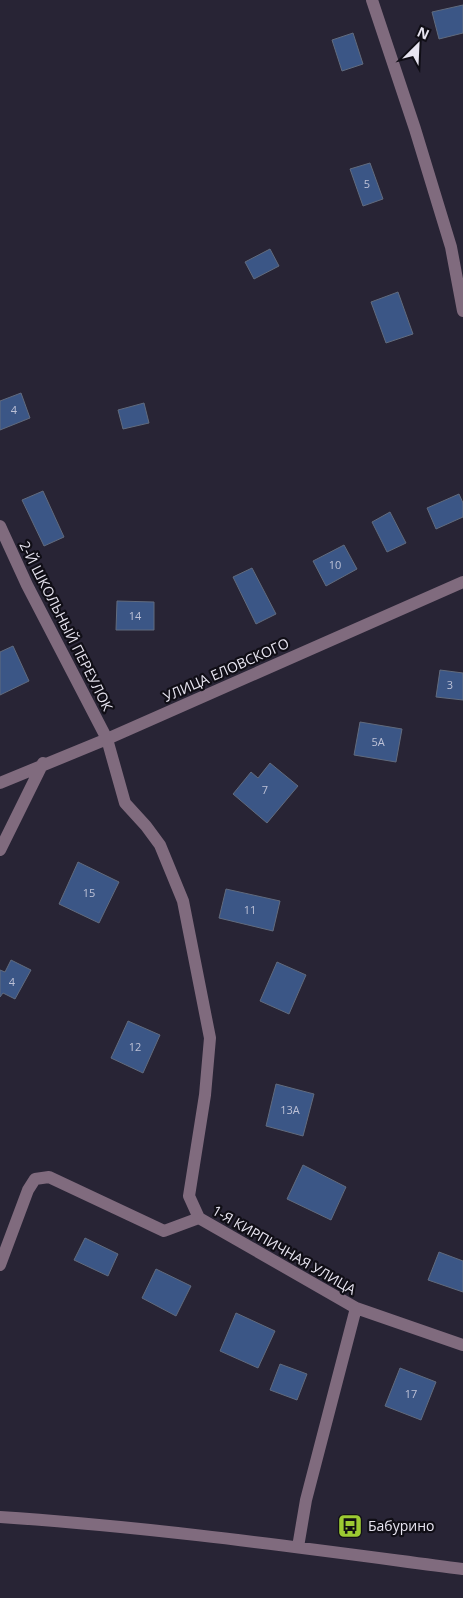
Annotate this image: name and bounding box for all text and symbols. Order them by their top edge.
north arrow [393,20,443,70]
text: N [414,22,433,44]
house number: 5 [364,176,370,191]
house number: 4 [11,402,18,417]
street label: 2-Й ШКОЛЬНЫЙ ПЕРЕУЛОК [15,538,118,714]
house number: 10 [329,557,341,572]
house number: 14 [129,608,142,623]
street label: УЛИЦА ЕЛОВСКОГО [160,633,292,706]
house number: 3 [447,677,453,692]
house number: 5А [371,734,385,749]
house number: 7 [262,782,268,797]
house number: 15 [83,885,95,900]
house number: 11 [244,902,256,917]
house number: 4 [9,974,16,989]
house number: 12 [129,1039,141,1054]
house number: 13А [280,1102,300,1117]
street label: 1-Я КИРПИЧНАЯ УЛИЦА [209,1201,360,1299]
house number: 17 [405,1386,417,1401]
bus stop icon: Бабурино [337,1513,363,1539]
place label: Бабурино [368,1516,434,1535]

